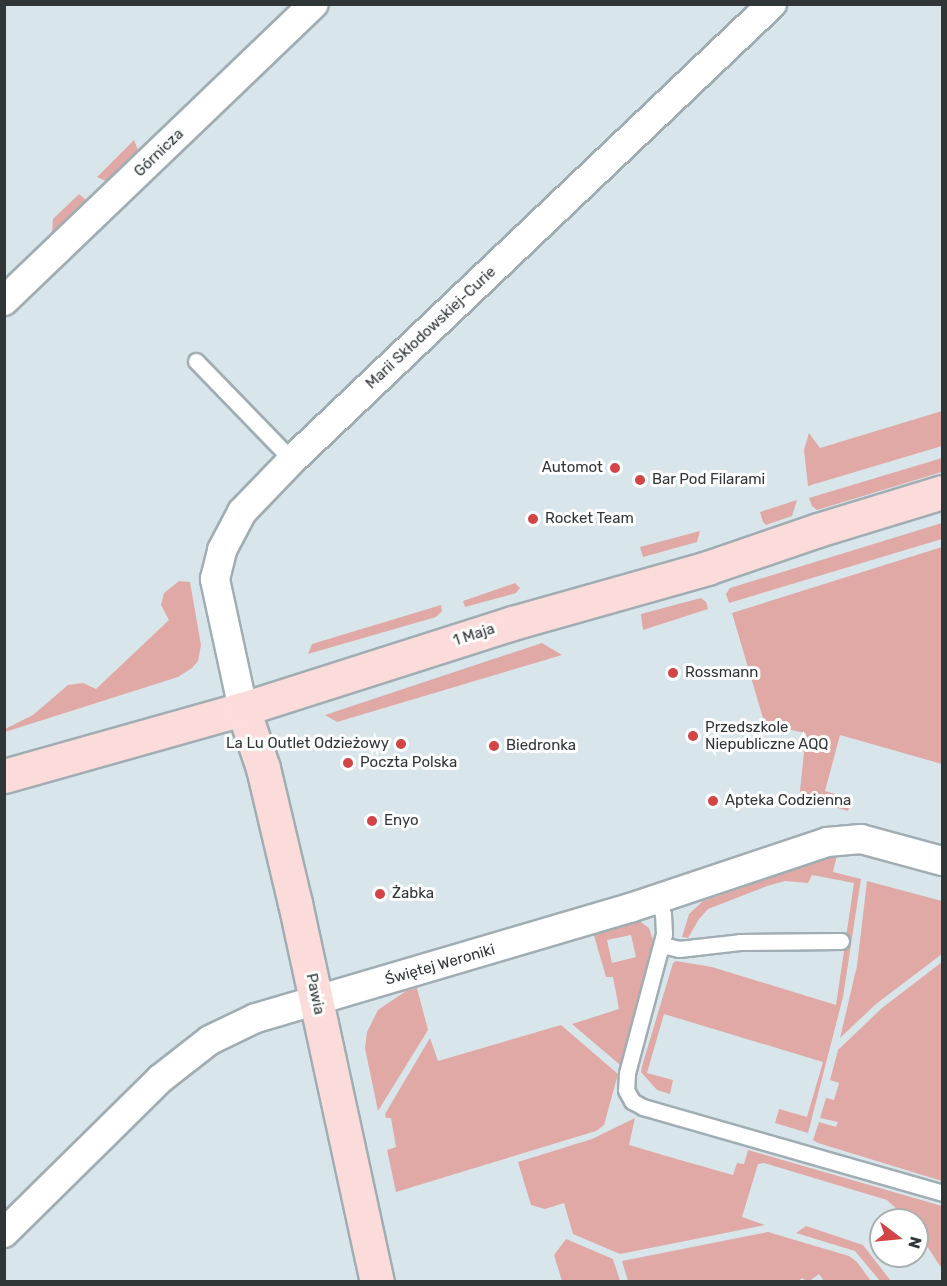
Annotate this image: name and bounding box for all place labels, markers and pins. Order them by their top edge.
place label: Automot [542,459,603,477]
marker: Automot [608,461,622,475]
place label: Bar Pod Filarami [652,471,766,489]
marker: Bar Pod Filarami [633,473,647,487]
place label: Rocket Team [545,510,634,528]
marker: Rocket Team [526,512,540,526]
place label: Rossmann [685,664,758,682]
marker: Rossmann [666,666,680,680]
place label: Przedszkole Niepubliczne AQQ [705,718,829,753]
marker: Przedszkole Niepubliczne AQQ [686,729,700,743]
place label: La Lu Outlet Odzieżowy [226,735,389,753]
marker: La Lu Outlet Odzieżowy [394,737,408,751]
place label: Biedronka [506,737,576,755]
marker: Biedronka [487,739,501,753]
place label: Poczta Polska [360,754,457,772]
marker: Poczta Polska [341,756,355,770]
place label: Apteka Codzienna [725,792,851,810]
marker: Apteka Codzienna [706,794,720,808]
place label: Enyo [384,812,419,830]
marker: Enyo [365,814,379,828]
place label: Żabka [392,885,434,903]
marker: Żabka [373,887,387,901]

